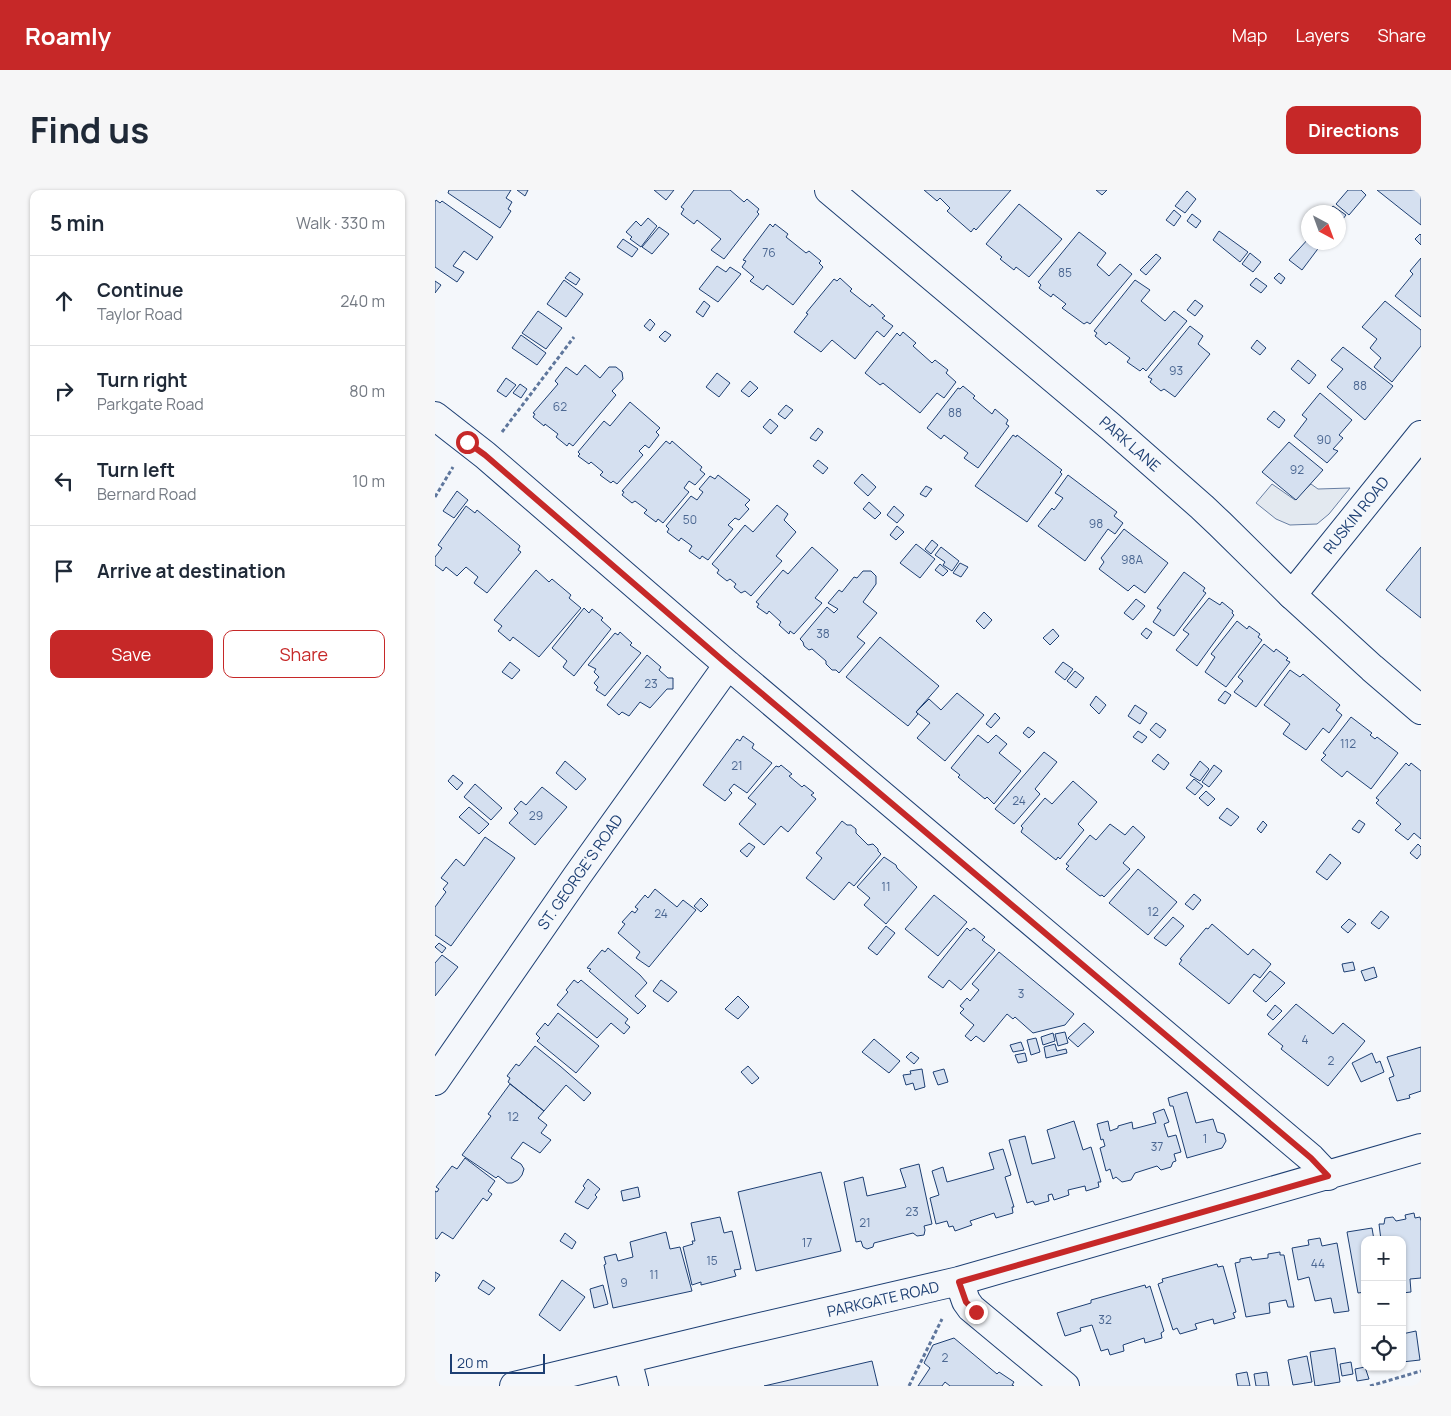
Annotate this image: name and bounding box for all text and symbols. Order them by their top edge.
text: Roamly [25,19,111,52]
text: Map [1232,23,1267,47]
text: Layers [1295,23,1349,47]
text: Share [1377,23,1426,47]
text: Find us [30,106,149,154]
button: Directions [1286,106,1421,154]
north arrow [1301,205,1346,250]
text: 5 min [50,209,104,237]
text: Walk · 330 m [296,212,385,234]
house number: 76 [762,244,776,261]
house number: 85 [1058,264,1072,281]
text: Continue [97,277,183,303]
icon: ahead [50,287,78,315]
text: 240 m [340,290,385,312]
text: Taylor Road [97,303,182,325]
house number: 93 [1169,362,1183,379]
text: Turn right [97,367,187,393]
icon: right [50,377,78,405]
house number: 88 [1353,377,1367,394]
text: 80 m [349,380,385,402]
text: Parkgate Road [97,393,204,415]
house number: 62 [553,398,567,415]
house number: 88 [948,404,962,421]
street label: PARK LANE [1095,412,1165,476]
route start [456,431,479,454]
house number: 90 [1317,431,1331,448]
text: Turn left [97,457,175,483]
house number: 92 [1290,461,1304,478]
icon: left [50,467,78,495]
text: 10 m [352,470,385,492]
street label: RUSKIN ROAD [1318,472,1394,558]
text: Bernard Road [97,483,197,505]
house number: 50 [683,511,697,528]
house number: 98 [1089,515,1103,532]
house number: 98A [1121,551,1143,568]
icon: arrive [50,557,78,585]
text: Arrive at destination [97,558,286,584]
house number: 38 [816,625,830,642]
button: Save [50,630,213,678]
button: Share [223,630,385,678]
house number: 23 [644,675,658,692]
house number: 112 [1340,735,1356,752]
house number: 21 [731,757,743,774]
house number: 24 [1012,792,1026,809]
house number: 29 [529,807,543,824]
street label: ST. GEORGE'S ROAD [532,810,628,934]
house number: 11 [881,878,891,895]
house number: 12 [1147,903,1159,920]
house number: 24 [654,905,668,922]
house number: 3 [1018,985,1024,1002]
house number: 4 [1301,1031,1309,1048]
house number: 2 [1328,1052,1335,1069]
house number: 12 [507,1108,519,1125]
house number: 1 [1203,1130,1207,1147]
house number: 37 [1151,1138,1163,1155]
house number: 23 [905,1203,919,1220]
house number: 21 [859,1214,871,1231]
house number: 17 [802,1234,812,1251]
map controls [1361,1236,1406,1371]
button: + [1361,1236,1406,1281]
house number: 15 [706,1252,718,1269]
house number: 44 [1311,1255,1325,1272]
house number: 11 [649,1266,659,1283]
house number: 9 [620,1274,628,1291]
street label: PARKGATE ROAD [825,1276,941,1322]
button: − [1361,1281,1406,1326]
route end [965,1301,988,1324]
house number: 32 [1098,1311,1112,1328]
button: locate [1361,1326,1406,1371]
house number: 2 [942,1349,949,1366]
scale bar [450,1351,545,1374]
text: 20 m [457,1353,488,1372]

